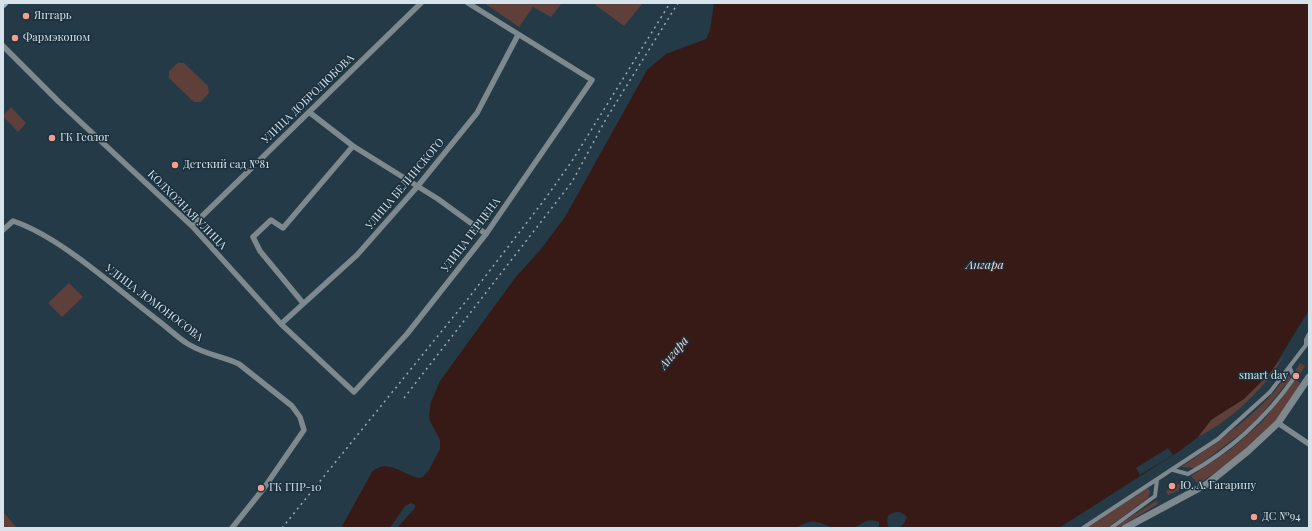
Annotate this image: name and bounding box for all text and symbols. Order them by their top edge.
place label: Янтарь [34,9,72,23]
marker: Янтарь [21,11,31,21]
place label: Фармэконом [23,31,90,45]
marker: Фармэконом [10,33,20,43]
street label: УЛИЦА ДОБРОЛЮБОВА [259,51,357,147]
place label: ГК Геолог [60,131,109,145]
marker: ГК Геолог [47,133,57,143]
street label: УЛИЦА БЕЛИНСКОГО [363,136,447,232]
place label: Детский сад №81 [183,158,269,172]
marker: Детский сад №81 [170,160,180,170]
street label: КОЛХОЗНАЯ УЛИЦА [145,168,229,252]
street label: УЛИЦА ГЕРЦЕНА [439,195,503,275]
water label: Ангара [966,258,1004,272]
street label: УЛИЦА ЛОМОНОСОВА [102,262,206,344]
water label: Ангара [656,334,692,372]
place label: smart day [1239,369,1288,383]
marker: smart day [1291,371,1301,381]
place label: Ю. А. Гагарину [1180,479,1256,493]
place label: ГК ГПР-10 [269,481,322,495]
marker: Ю. А. Гагарину [1167,481,1177,491]
marker: ГК ГПР-10 [256,483,266,493]
place label: ДС №94 [1262,510,1301,524]
marker: ДС №94 [1249,512,1259,522]

